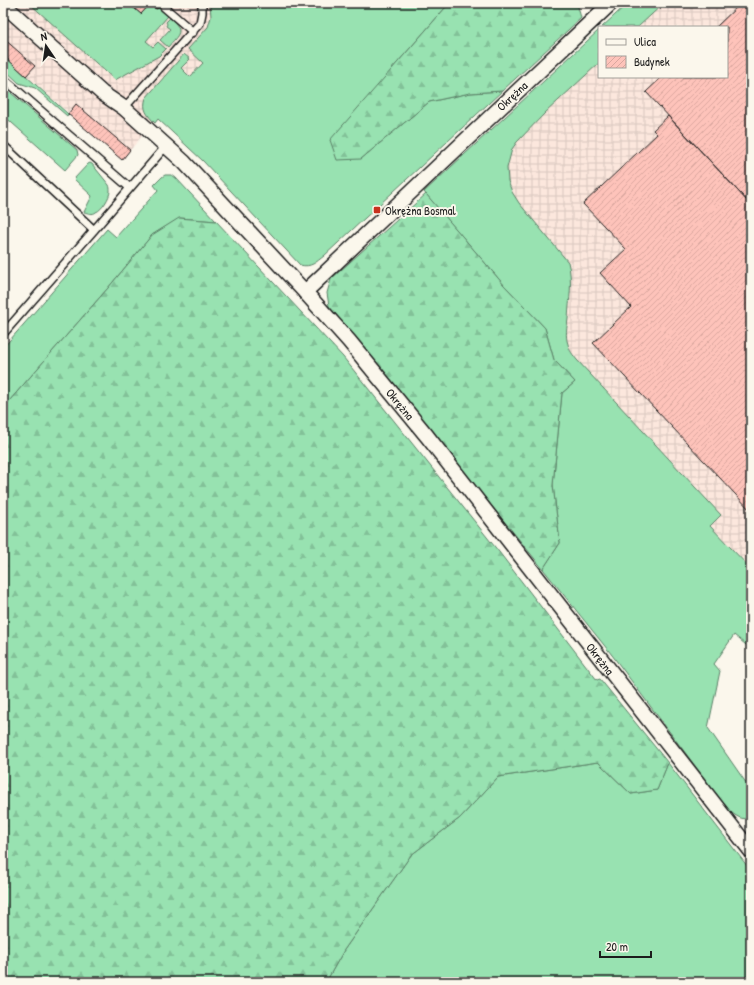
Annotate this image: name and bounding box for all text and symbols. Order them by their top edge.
north arrow [26,26,66,66]
legend [598,26,728,78]
text: N [39,29,48,44]
text: Ulica [634,33,656,50]
text: Budynek [634,53,670,70]
street label: Okrężna [493,77,531,115]
place label: Okrężna Bosmal [385,202,456,219]
marker: Okrężna Bosmal [372,205,382,215]
street label: Okrężna [382,384,419,423]
street label: Okrężna [583,639,619,678]
scale bar [600,933,651,959]
text: 20 m [606,938,628,955]

